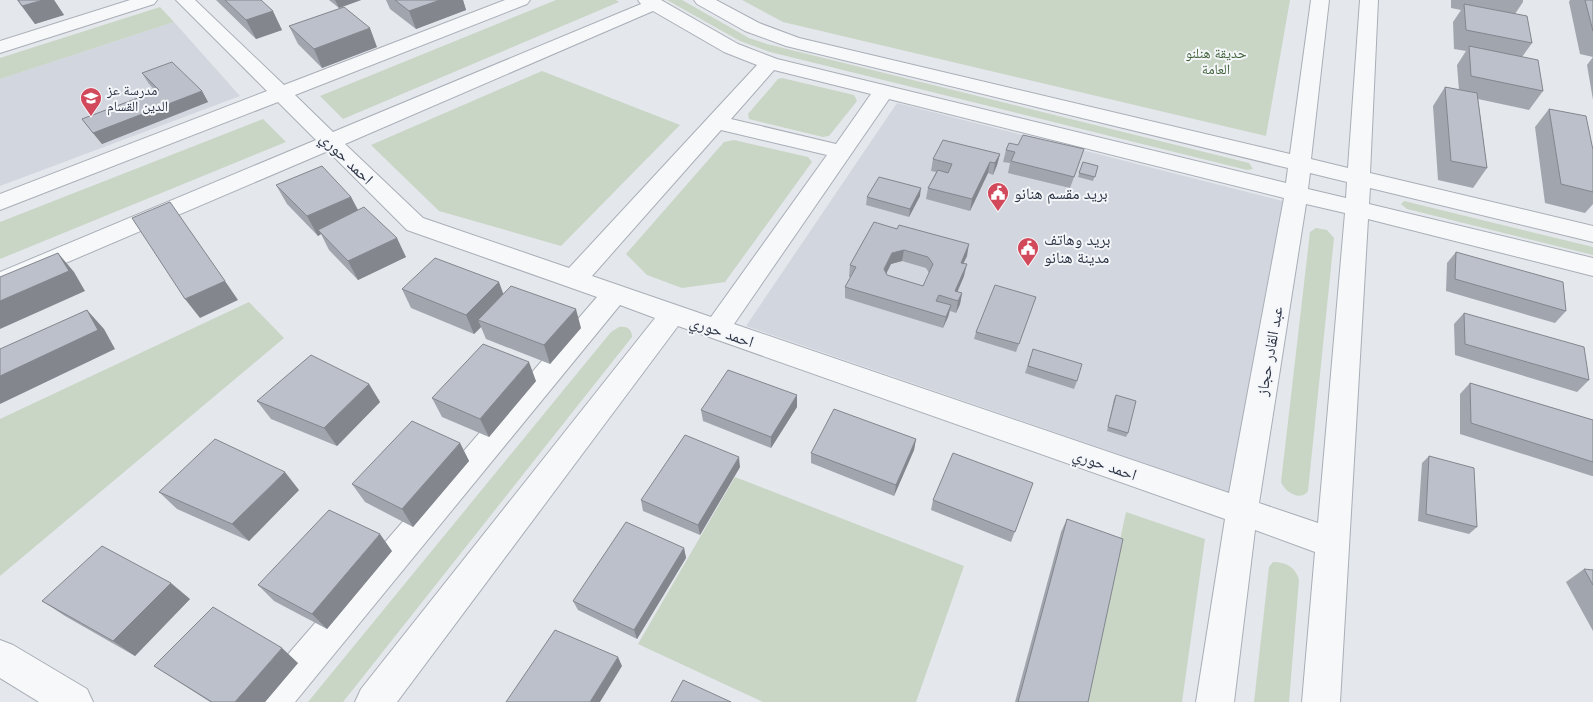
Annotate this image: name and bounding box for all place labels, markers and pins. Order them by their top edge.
place label: مدرسة عز الدين القسام [106,81,168,116]
school or university icon: مدرسة عز الدين القسام [79,86,103,117]
public building icon: بريد مقسم هنانو [986,181,1010,212]
place label: بريد مقسم هنانو [1014,183,1108,204]
place label: بريد وهاتف مدينة هنانو [1044,229,1110,267]
public building icon: بريد وهاتف مدينة هنانو [1016,236,1040,267]

